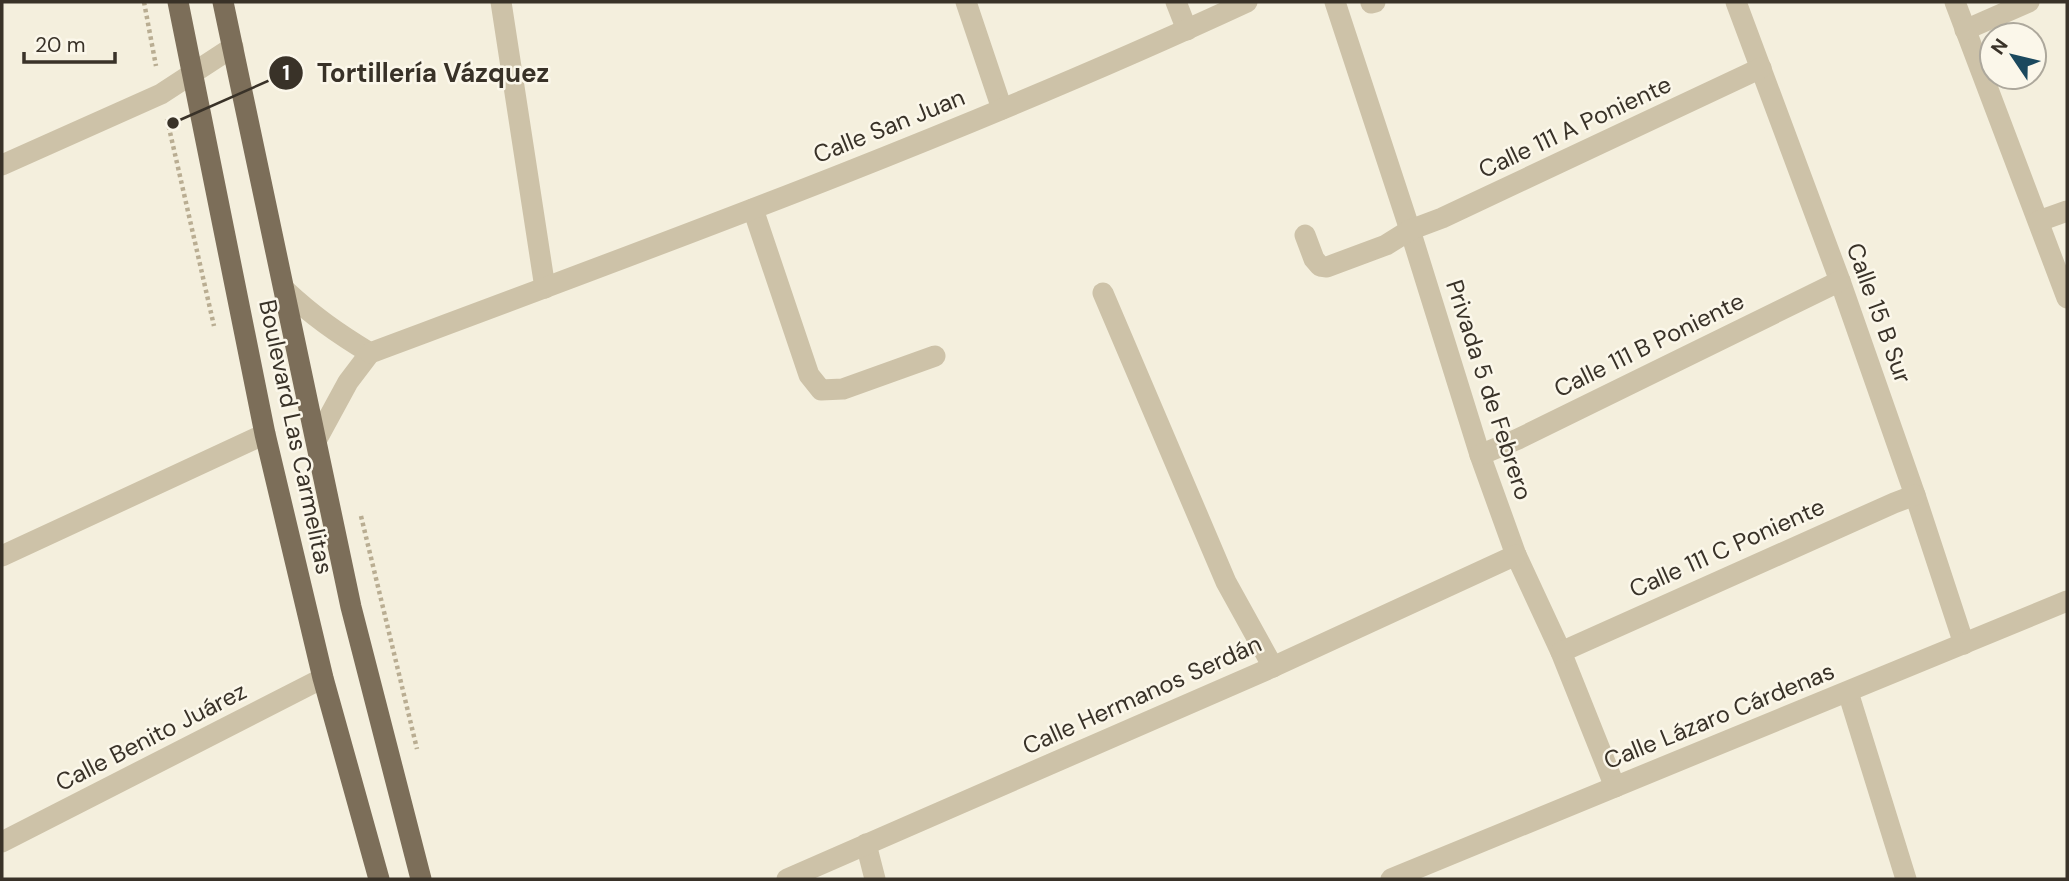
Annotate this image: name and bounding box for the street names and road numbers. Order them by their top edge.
street label: Calle 111 A Poniente [1473,68,1676,185]
street label: Calle San Juan [808,81,969,170]
street label: Calle 15 B Sur [1840,239,1919,387]
street label: Privada 5 de Febrero [1439,276,1540,504]
street label: Calle 111 B Poniente [1549,285,1749,404]
street label: Boulevard Las Carmelitas [252,297,341,577]
street label: Calle 111 C Poniente [1624,491,1829,605]
street label: Calle Hermanos Serdán [1017,628,1266,761]
street label: Calle Lázaro Cárdenas [1599,655,1839,776]
street label: Calle Benito Juárez [50,675,251,798]

